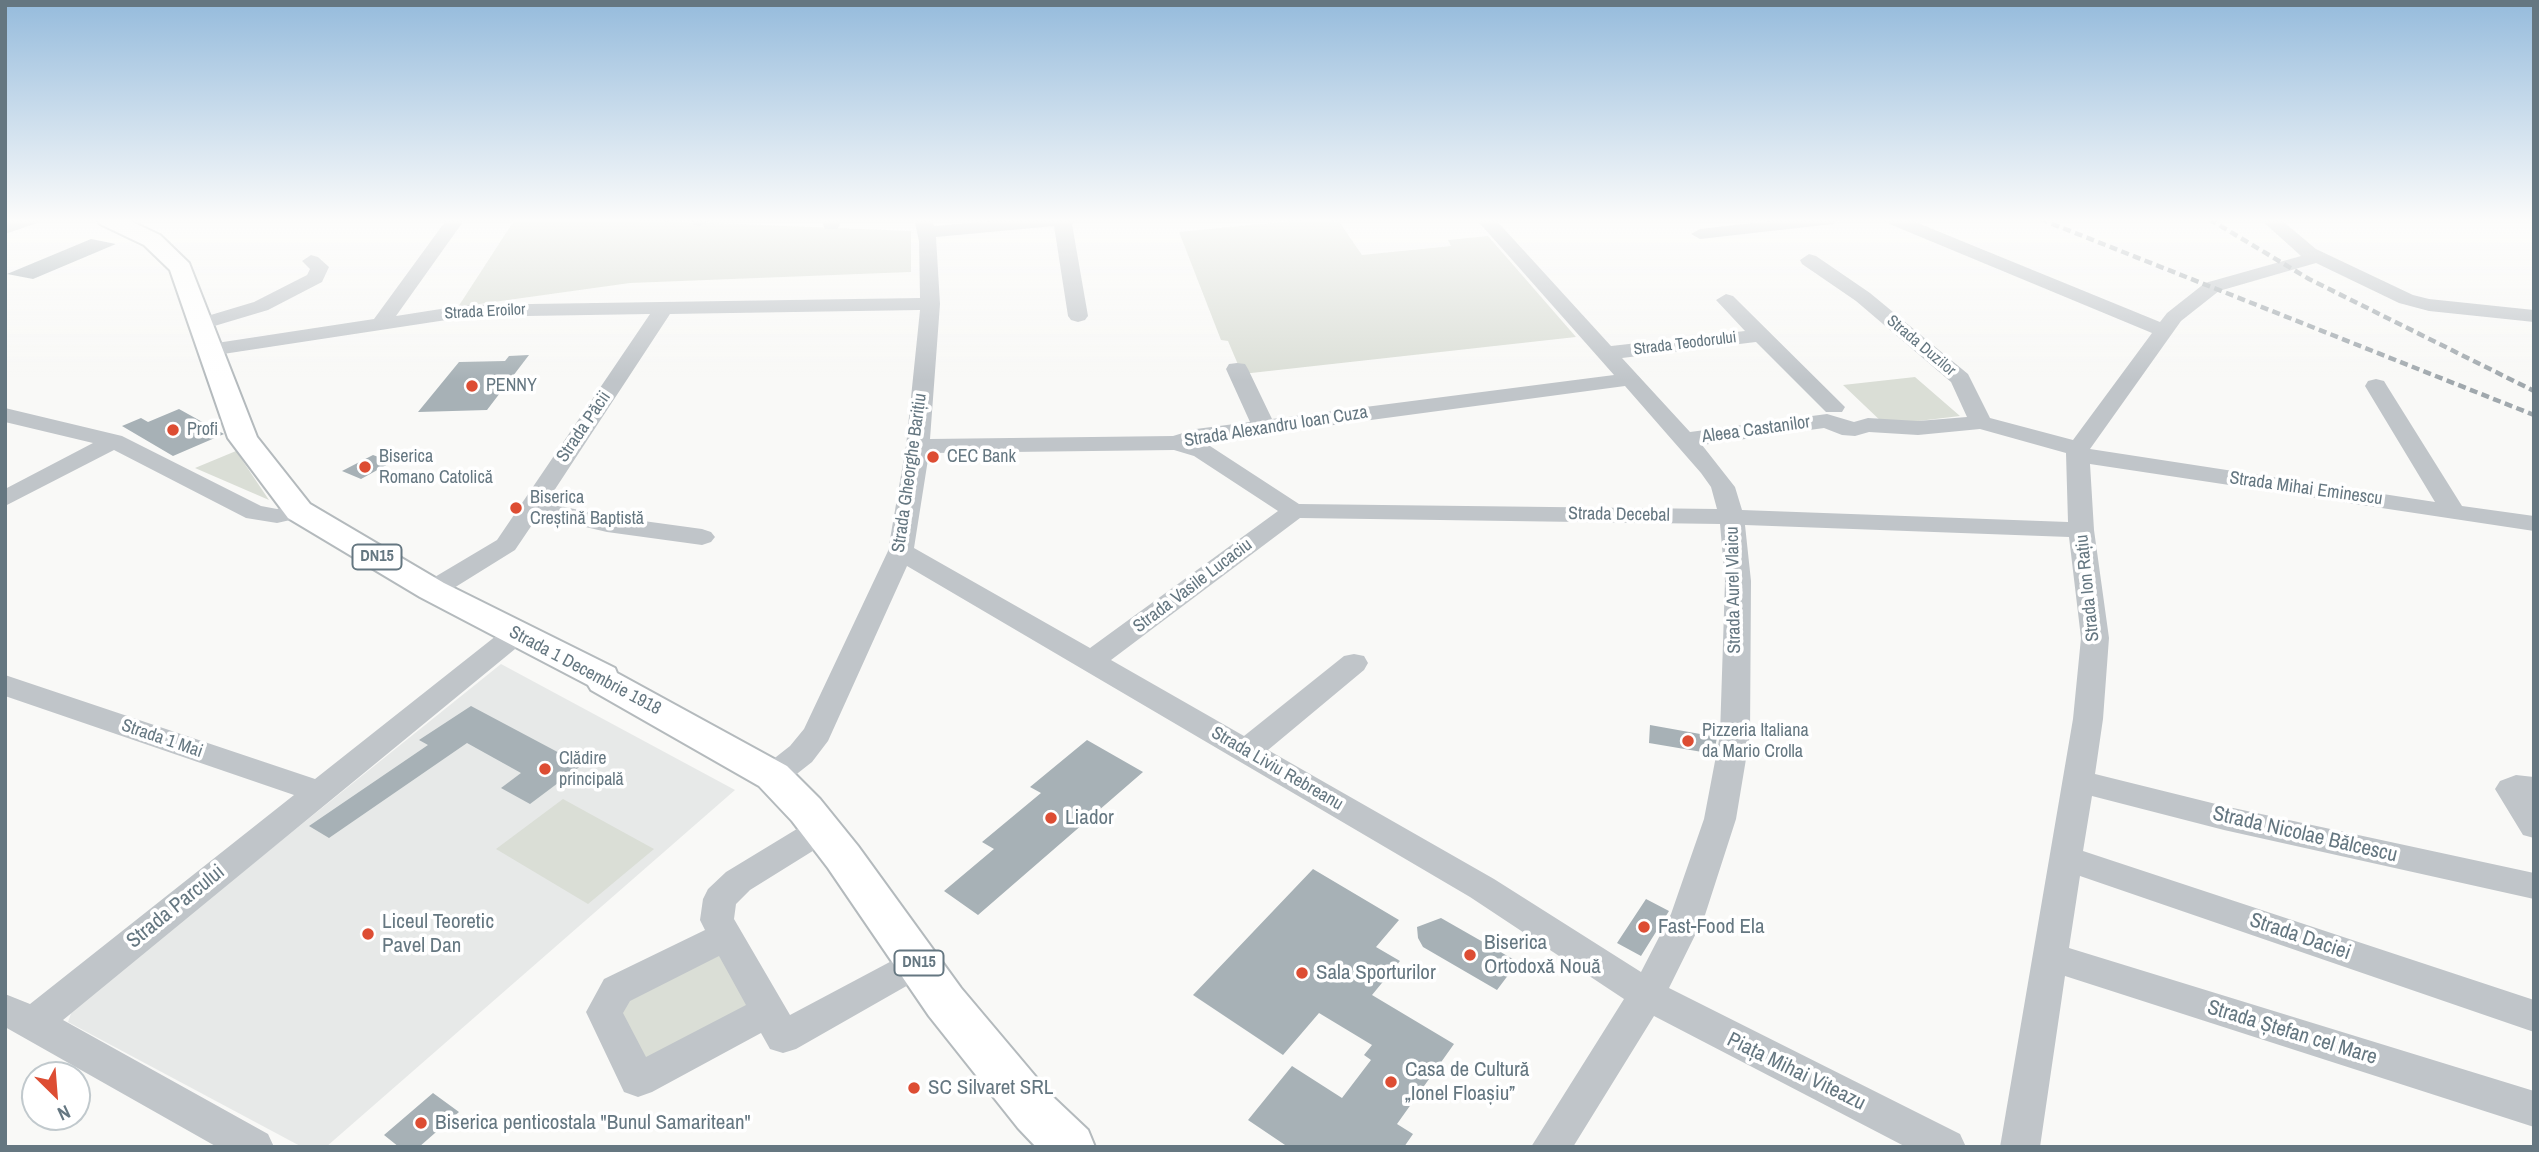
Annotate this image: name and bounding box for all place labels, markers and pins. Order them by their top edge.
place label: PENNY [486,375,537,397]
marker: PENNY [464,378,480,394]
place label: Profi [187,419,218,441]
marker: Profi [165,422,181,438]
place label: Biserica Romano Catolică [379,446,493,489]
place label: CEC Bank [947,446,1016,468]
marker: CEC Bank [925,449,941,465]
marker: Biserica Romano Catolică [357,459,373,475]
place label: Biserica Creștină Baptistă [530,487,644,530]
marker: Biserica Creștină Baptistă [508,500,524,516]
place label: Pizzeria Italiana da Mario Crolla [1702,720,1809,762]
marker: Pizzeria Italiana da Mario Crolla [1680,733,1696,749]
place label: Clădire principală [559,748,624,790]
marker: Clădire principală [537,761,553,777]
place label: Liador [1065,805,1114,831]
marker: Liador [1043,810,1059,826]
place label: Liceul Teoretic Pavel Dan [382,909,494,959]
place label: Fast-Food Ela [1658,914,1764,940]
marker: Fast-Food Ela [1636,919,1652,935]
marker: Liceul Teoretic Pavel Dan [360,926,376,942]
place label: Biserica Ortodoxă Nouă [1484,930,1601,980]
marker: Biserica Ortodoxă Nouă [1462,947,1478,963]
place label: Sala Sporturilor [1316,960,1436,986]
marker: Sala Sporturilor [1294,965,1310,981]
place label: Casa de Cultură „Ionel Floașiu” [1405,1057,1529,1107]
marker: Casa de Cultură „Ionel Floașiu” [1383,1074,1399,1090]
place label: SC Silvaret SRL [928,1075,1053,1101]
marker: SC Silvaret SRL [906,1080,922,1096]
place label: Biserica penticostala "Bunul Samaritean" [435,1110,751,1136]
marker: Biserica penticostala "Bunul Samaritean" [413,1115,429,1131]

